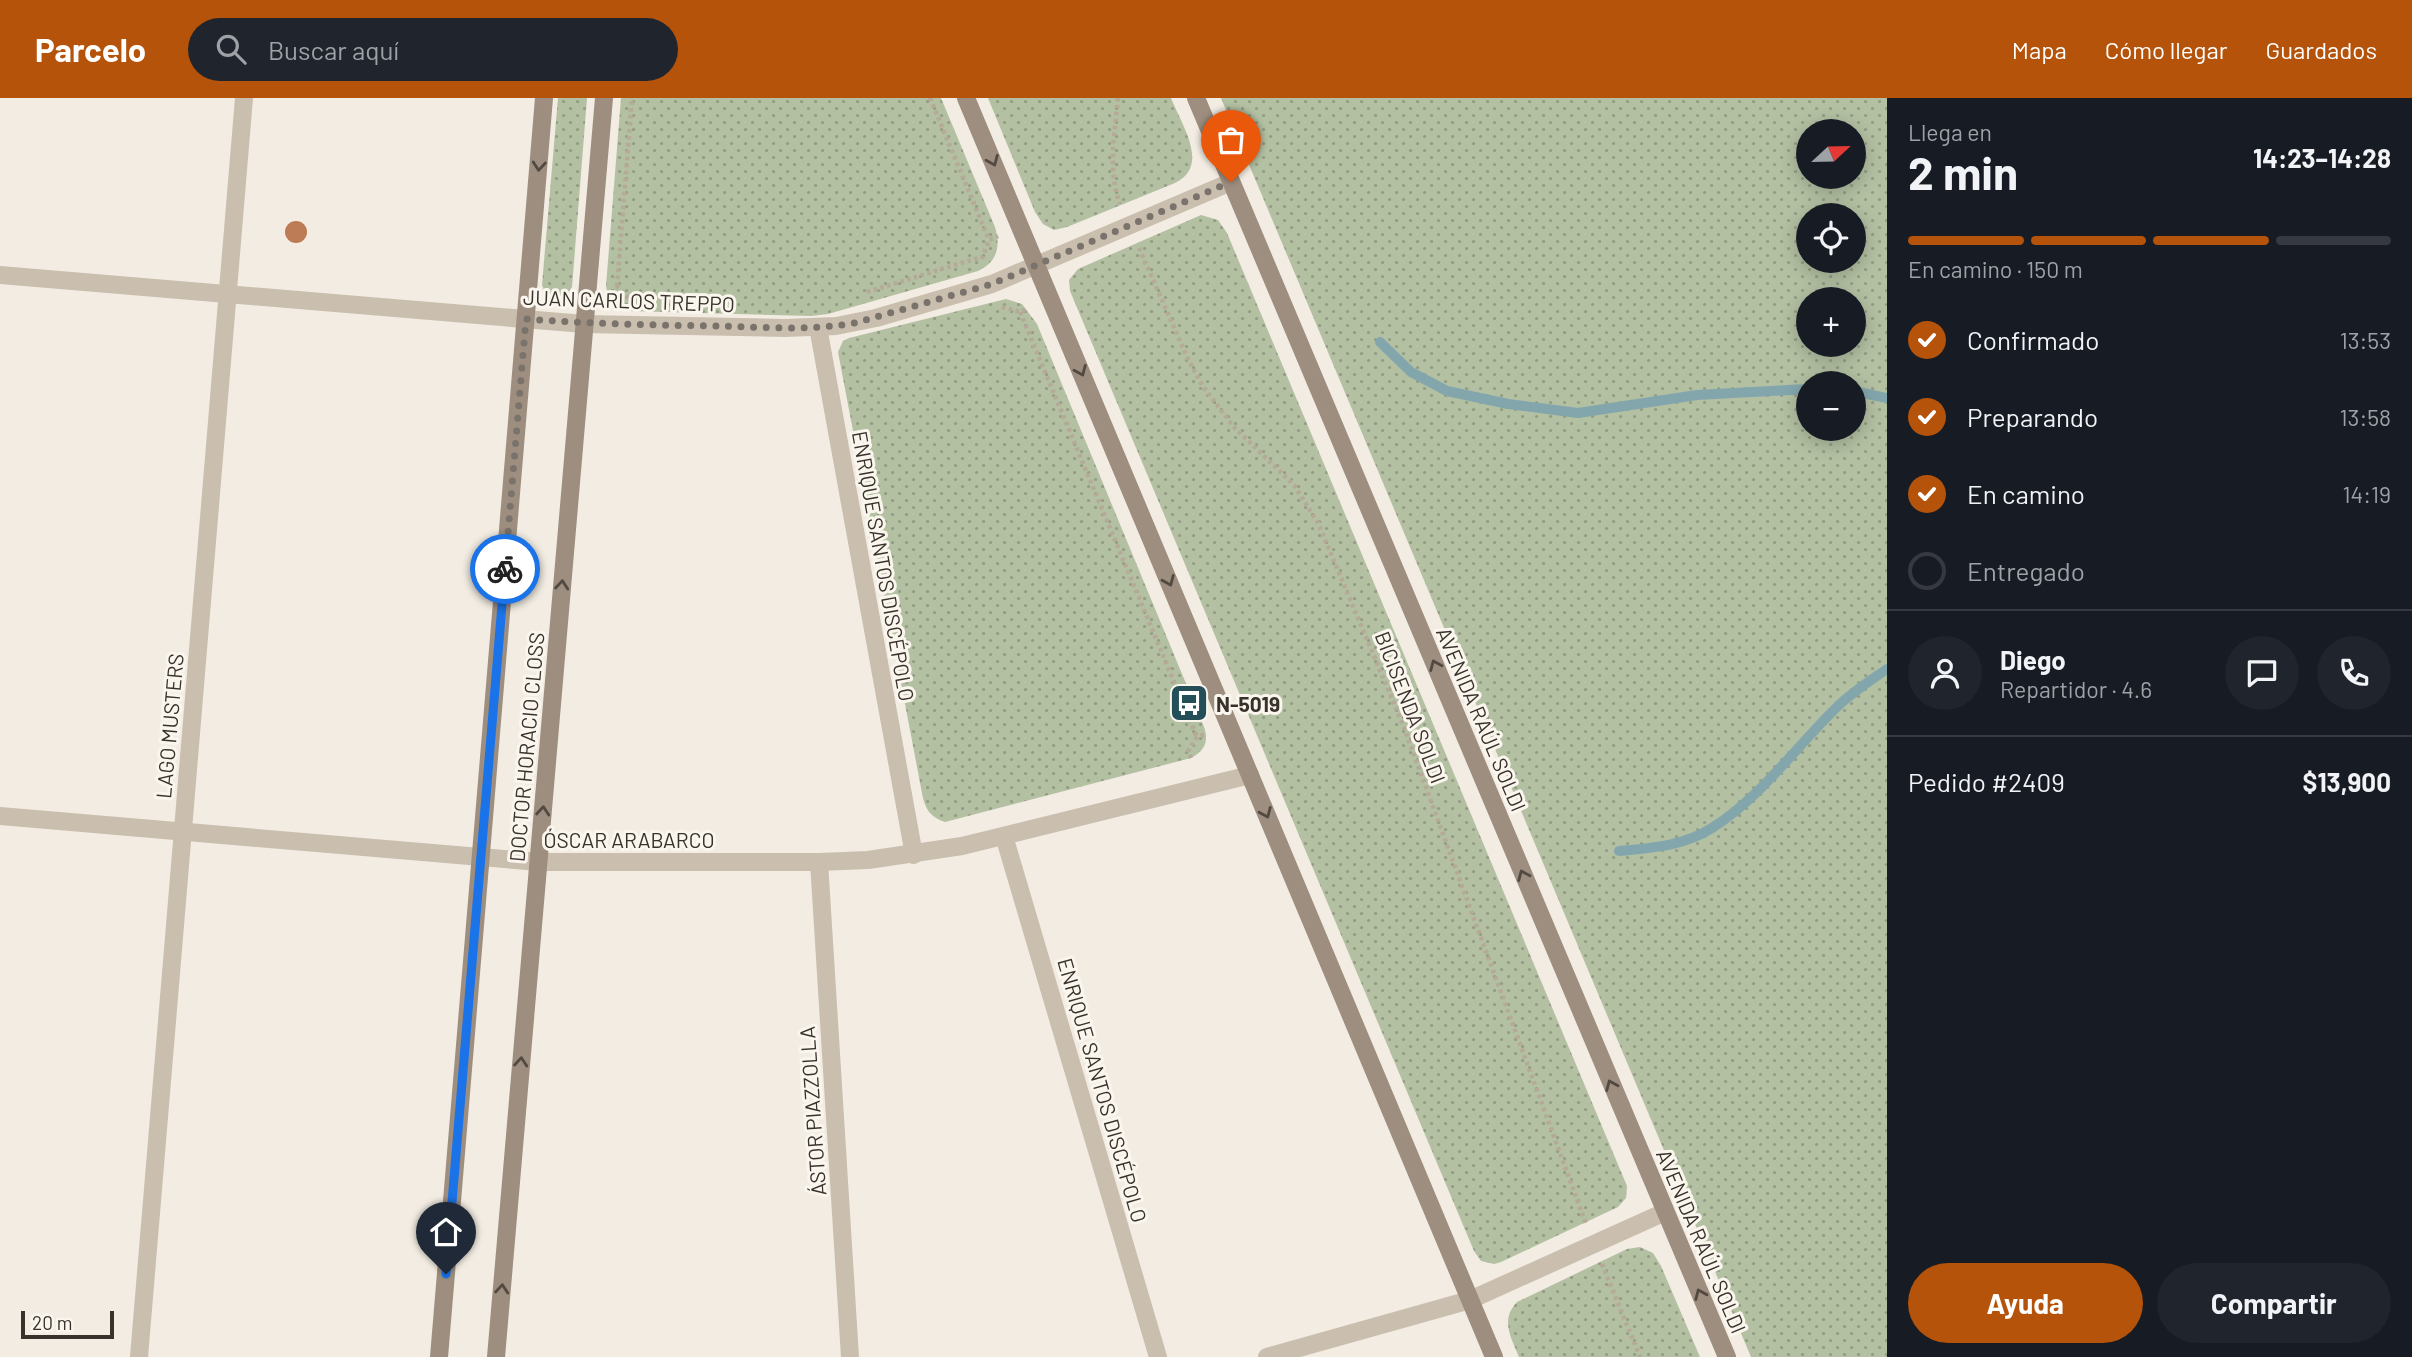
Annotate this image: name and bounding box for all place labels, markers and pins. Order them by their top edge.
pin [1201,110,1261,182]
bus stop icon: N-5019 [1168,682,1210,724]
place label: N-5019 [1216,691,1280,716]
pin [416,1202,476,1274]

